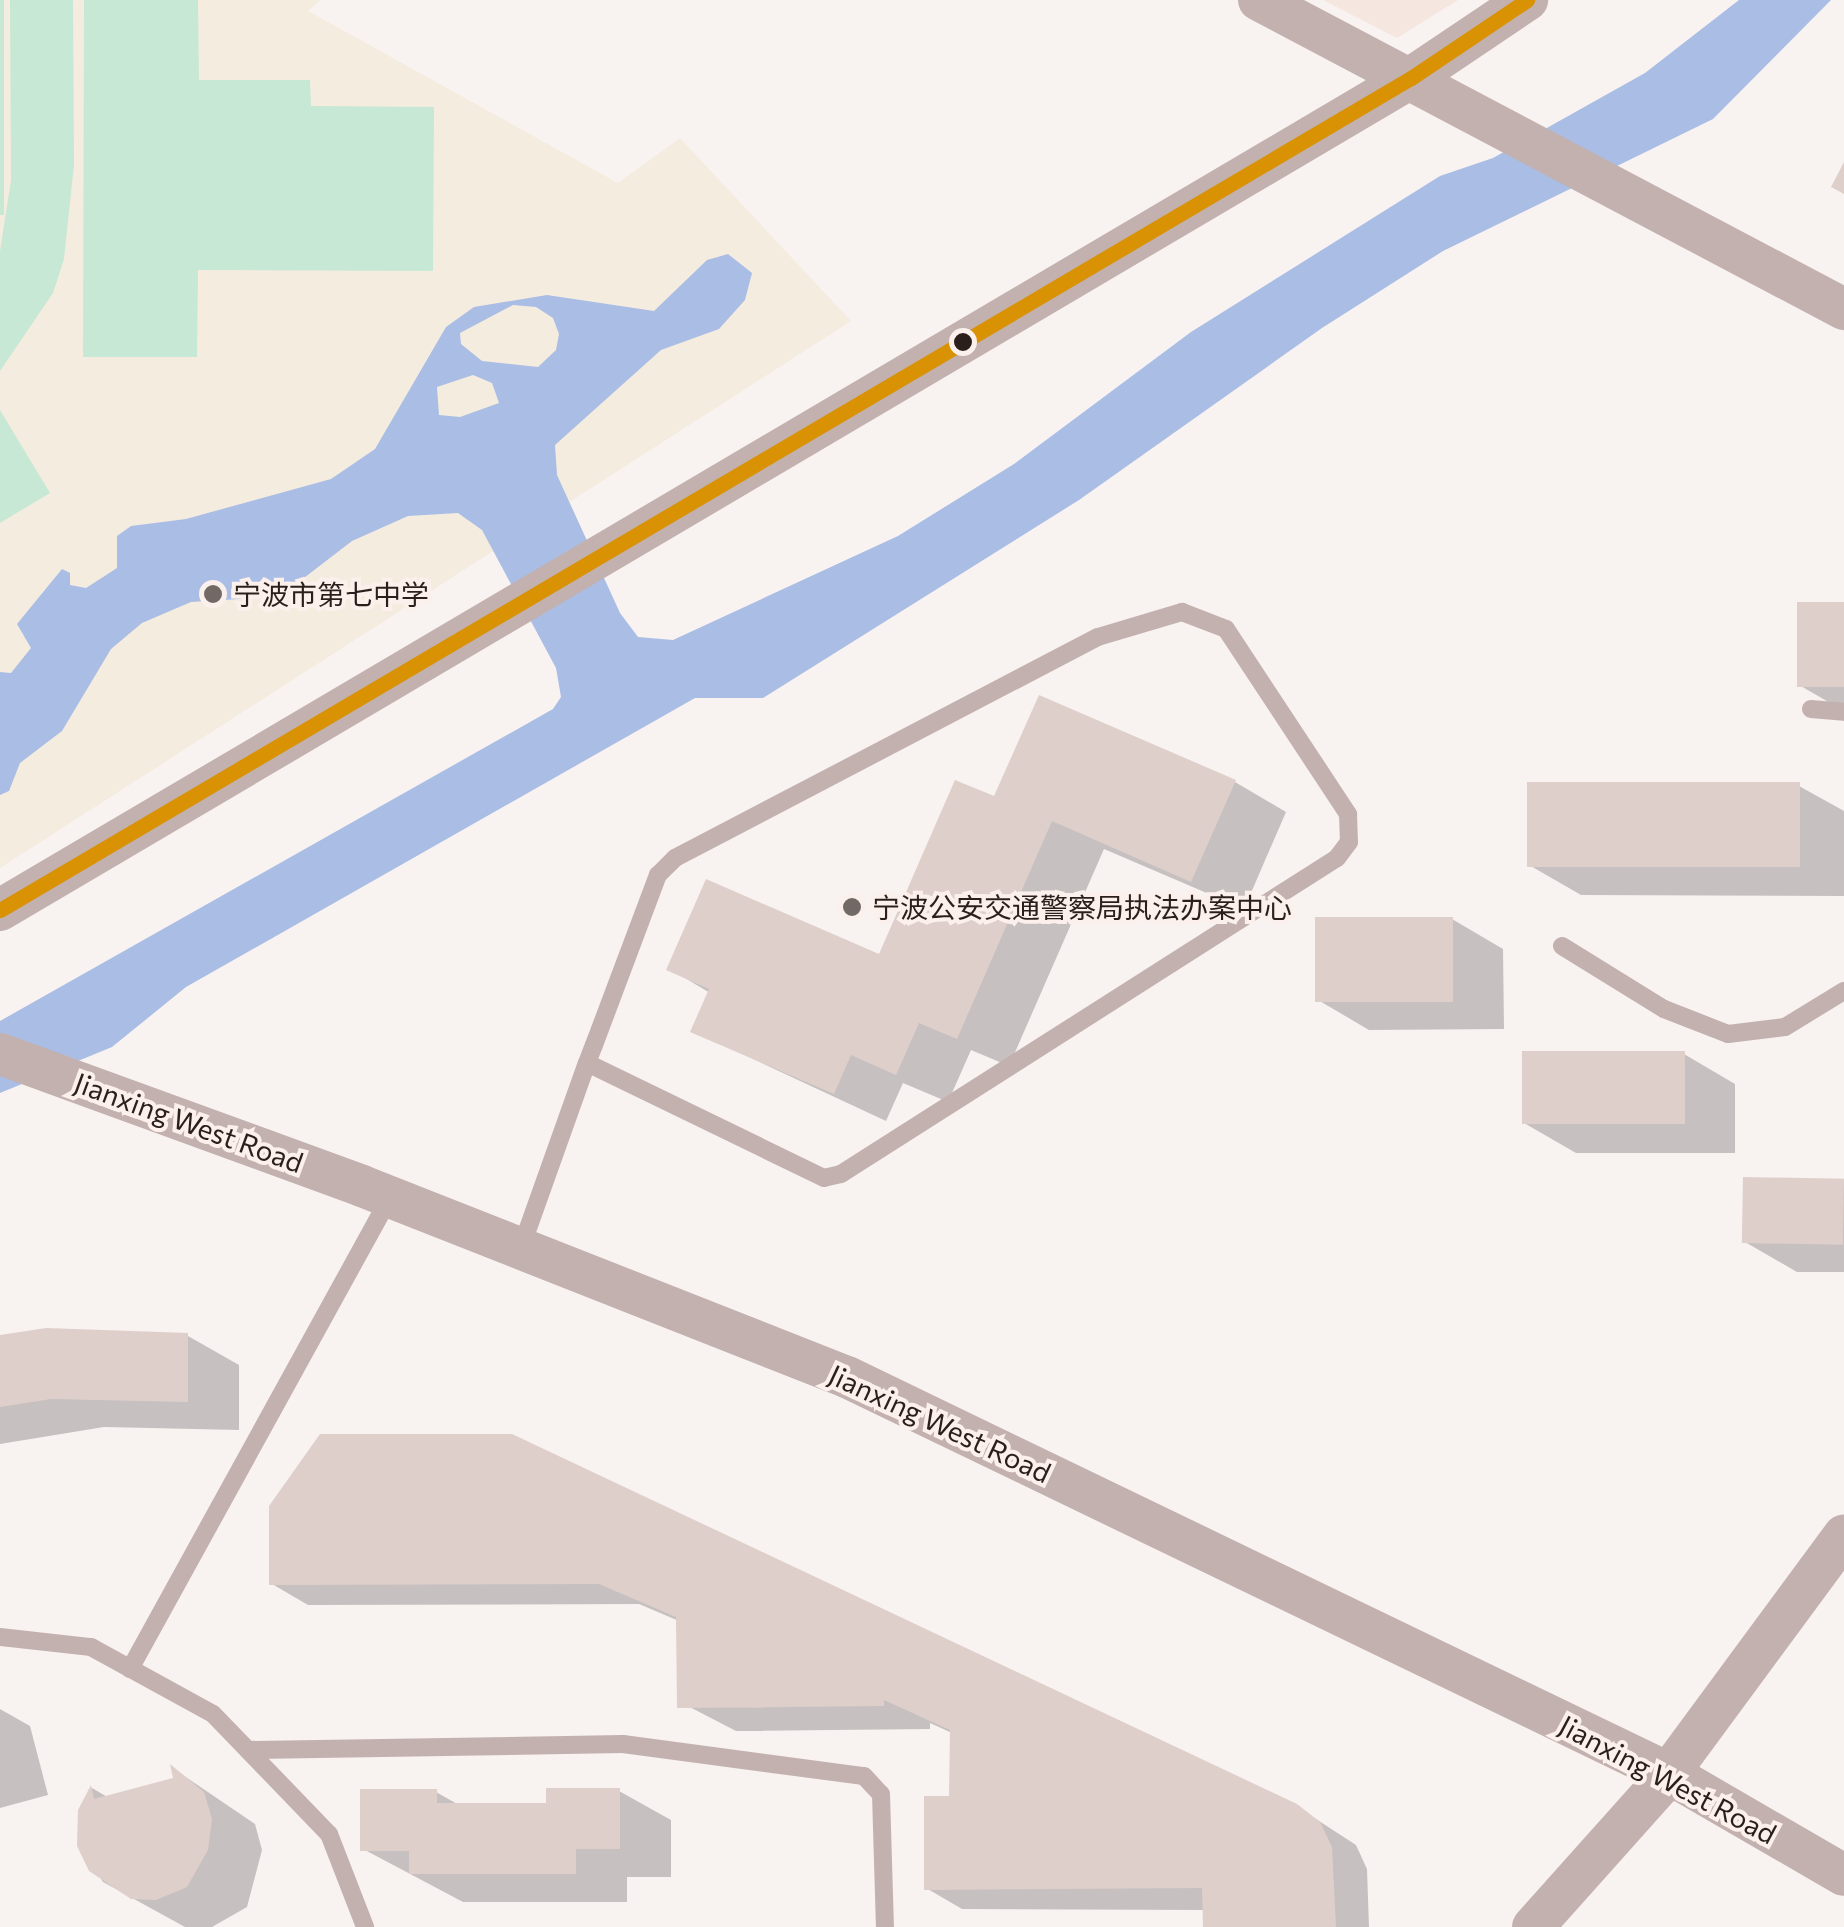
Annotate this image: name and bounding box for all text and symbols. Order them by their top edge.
unlabelled marker [953,332,973,352]
place label: 宁波市第七中学 [233,577,429,611]
marker: 宁波市第七中学 [202,583,224,605]
place label: 宁波公安交通警察局执法办案中心 [872,890,1292,924]
marker: 宁波公安交通警察局执法办案中心 [841,896,863,918]
street label: Jianxing West Road [70,1065,308,1179]
street label: Jianxing West Road [824,1357,1056,1489]
street label: Jianxing West Road [1554,1708,1782,1850]

